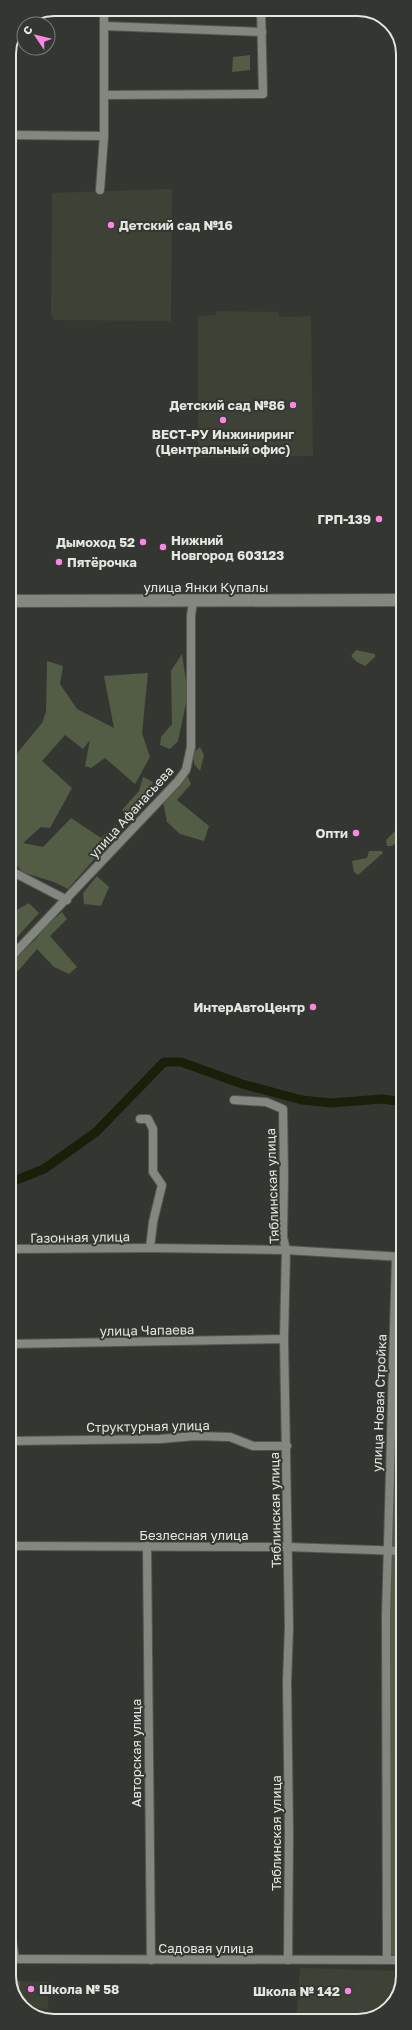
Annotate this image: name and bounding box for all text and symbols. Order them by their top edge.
north arrow [16,16,56,56]
text: С [20,23,35,37]
place label: Детский сад №16 [119,217,233,233]
marker: Детский сад №16 [106,220,116,230]
place label: Детский сад №86 [170,397,285,413]
marker: Детский сад №86 [288,400,298,410]
marker: ВЕСТ-РУ Инжиниринг (Центральный офис) [218,415,228,425]
place label: ВЕСТ-РУ Инжиниринг (Центральный офис) [152,426,294,457]
place label: ГРП-139 [317,511,371,527]
marker: ГРП-139 [374,514,384,524]
place label: Нижний Новгород 603123 [171,532,284,563]
place label: Дымоход 52 [56,534,135,550]
marker: Дымоход 52 [138,537,148,547]
marker: Нижний Новгород 603123 [158,542,168,552]
place label: Пятёрочка [67,554,137,570]
marker: Пятёрочка [54,557,64,567]
street label: улица Янки Купалы [144,579,268,595]
street label: улица Афанасьева [85,763,177,861]
place label: Опти [315,825,348,841]
marker: Опти [351,828,361,838]
place label: ИнтерАвтоЦентр [193,999,305,1015]
marker: ИнтерАвтоЦентр [308,1002,318,1012]
street label: Тяблинская улица [262,1128,282,1244]
street label: Газонная улица [30,1228,130,1246]
street label: улица Чапаева [99,1321,195,1339]
street label: улица Новая Стройка [369,1334,389,1472]
street label: Структурная улица [86,1417,210,1435]
street label: Тяблинская улица [266,1452,284,1568]
street label: Безлесная улица [139,1527,249,1543]
street label: Авторская улица [128,1699,144,1807]
street label: Тяблинская улица [268,1775,284,1891]
street label: Садовая улица [158,1940,254,1956]
place label: Школа № 58 [39,1981,119,1997]
place label: Школа № 142 [253,1983,340,1999]
marker: Школа № 58 [26,1984,36,1994]
marker: Школа № 142 [343,1986,353,1996]

